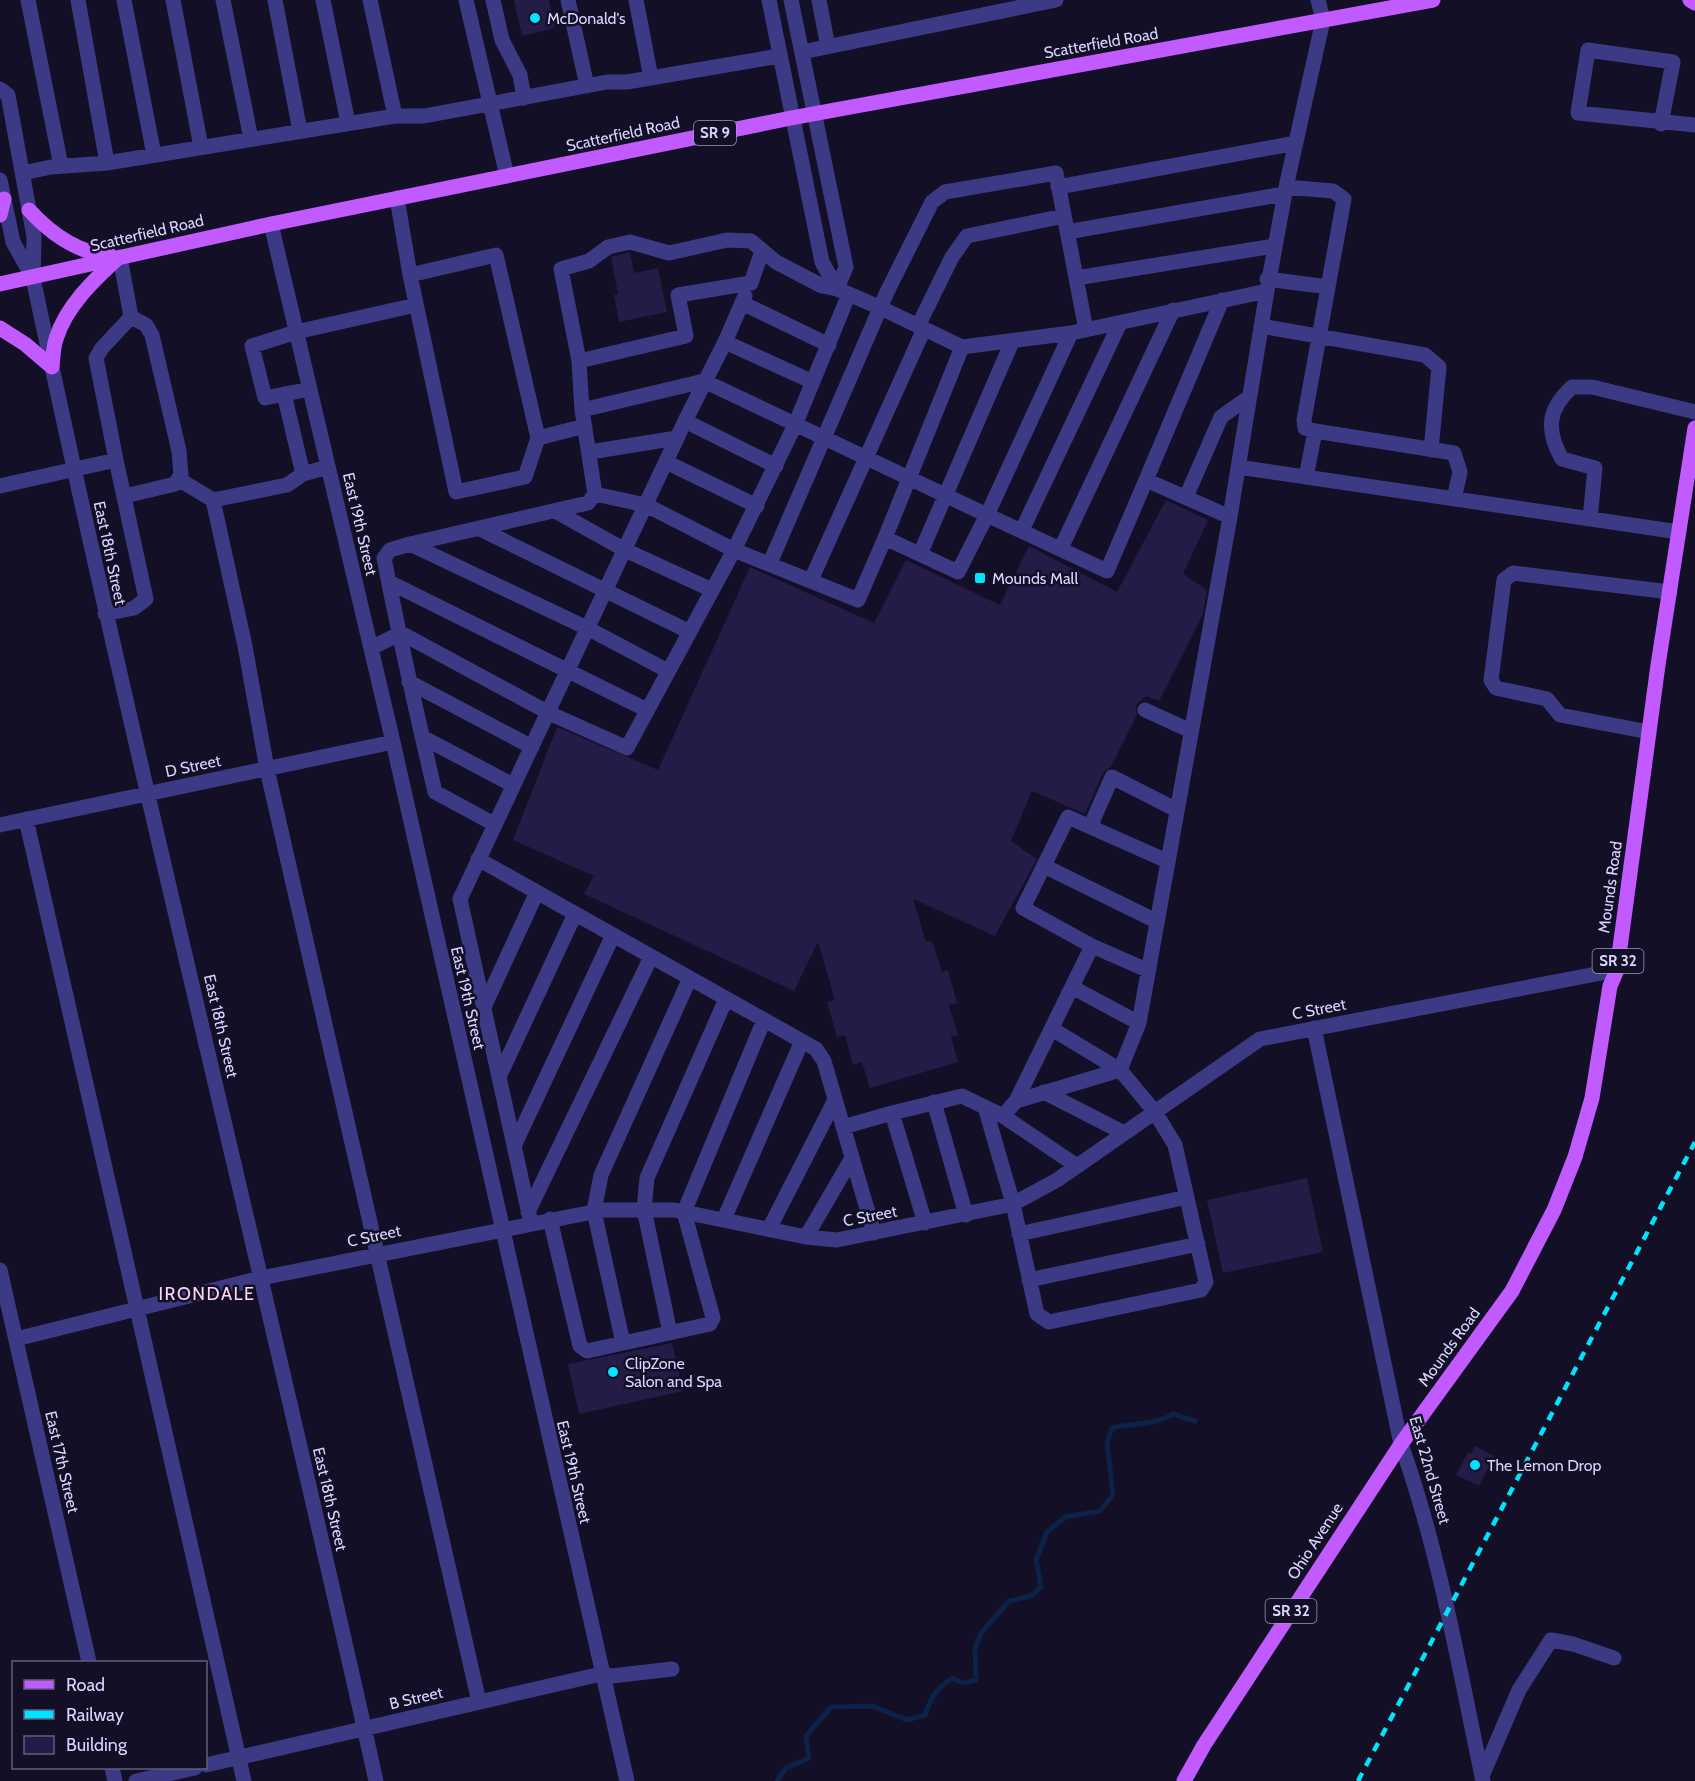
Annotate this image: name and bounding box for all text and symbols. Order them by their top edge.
place label: McDonald's [547,9,626,28]
marker: McDonald's [528,11,542,25]
street label: Scatterfield Road [1042,24,1160,62]
street label: Scatterfield Road [564,113,682,155]
road number: SR 9 [694,121,736,145]
street label: Scatterfield Road [88,211,206,255]
street label: East 19th Street [339,471,381,578]
street label: East 18th Street [90,499,130,607]
place label: Mounds Mall [992,569,1078,588]
marker: Mounds Mall [973,571,987,585]
street label: D Street [163,751,223,781]
street label: Mounds Road [1594,840,1626,934]
street label: East 19th Street [447,945,489,1052]
road number: SR 32 [1592,949,1644,973]
street label: East 18th Street [200,972,242,1080]
street label: C Street [1290,994,1348,1024]
street label: C Street [841,1201,899,1231]
street label: C Street [345,1221,403,1251]
district label: IRONDALE [159,1283,255,1305]
street label: Mounds Road [1414,1304,1484,1390]
place label: ClipZone Salon and Spa [625,1354,722,1391]
marker: ClipZone Salon and Spa [606,1365,620,1379]
street label: East 17th Street [41,1409,83,1515]
street label: East 22nd Street [1406,1414,1455,1527]
street label: East 19th Street [553,1419,595,1526]
street label: East 18th Street [309,1445,351,1553]
place label: The Lemon Drop [1487,1456,1601,1475]
marker: The Lemon Drop [1468,1458,1482,1472]
street label: Ohio Avenue [1283,1499,1347,1583]
road number: SR 32 [1266,1599,1316,1623]
legend [12,1661,207,1769]
text: Road [66,1674,105,1696]
street label: B Street [387,1683,445,1713]
text: Railway [66,1704,124,1726]
text: Building [66,1734,128,1756]

